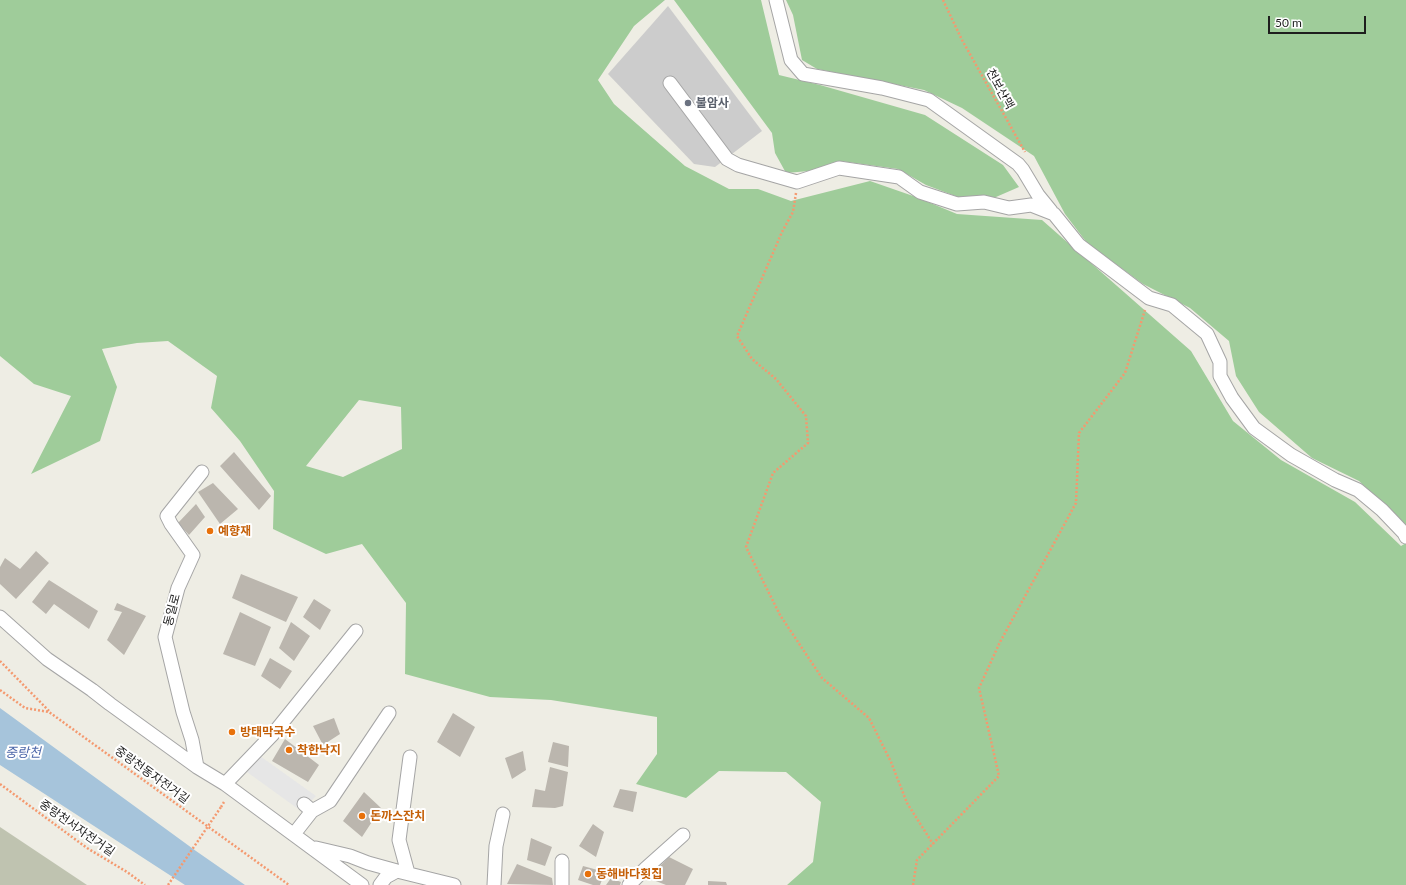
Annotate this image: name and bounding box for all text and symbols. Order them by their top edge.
scale bar [1270,8,1368,34]
text: 50 m [1275,15,1302,30]
street label: 천보산맥 [983,66,1017,112]
place label: 불암사 [696,96,729,110]
marker: 불암사 [683,98,693,108]
place label: 예향재 [218,524,251,538]
marker: 예향재 [205,526,215,536]
street label: 동일로 [161,592,183,628]
place label: 방태막국수 [240,725,295,739]
marker: 방태막국수 [227,727,237,737]
street label: 중랑천동자전거길 [112,743,192,807]
place label: 착한낙지 [297,743,341,757]
water label: 중랑천 [5,745,41,761]
marker: 착한낙지 [284,745,294,755]
street label: 중랑천서자전거길 [37,797,117,859]
place label: 돈까스잔치 [370,809,425,823]
marker: 돈까스잔치 [357,811,367,821]
place label: 동해바다횟집 [596,867,662,881]
marker: 동해바다횟집 [583,869,593,879]

